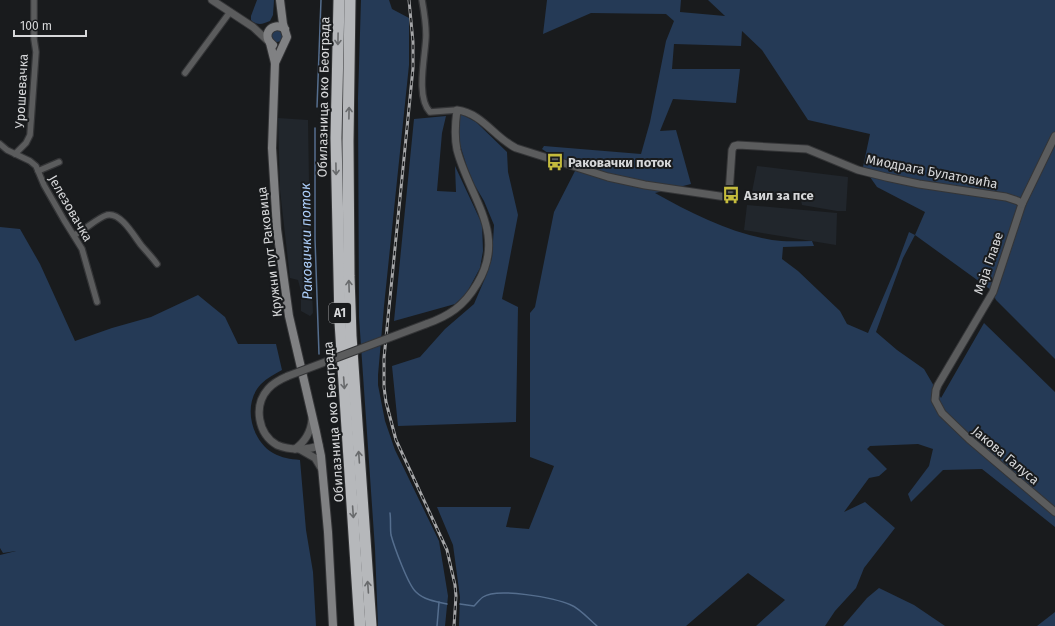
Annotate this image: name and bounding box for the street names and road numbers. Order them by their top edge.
street label: Обилазница око Београда [315,16,332,178]
street label: Урошевачка [12,53,31,129]
street label: Миодрага Булатовића [865,151,999,192]
street label: Јелезовачка [45,172,96,244]
street label: Кружни пут Раковица [254,186,285,318]
street label: Маја Главе [971,230,1006,297]
road number: A1 [329,303,351,323]
street label: Обилазница око Београда [320,341,347,503]
street label: Јакова Галуса [969,423,1042,488]

